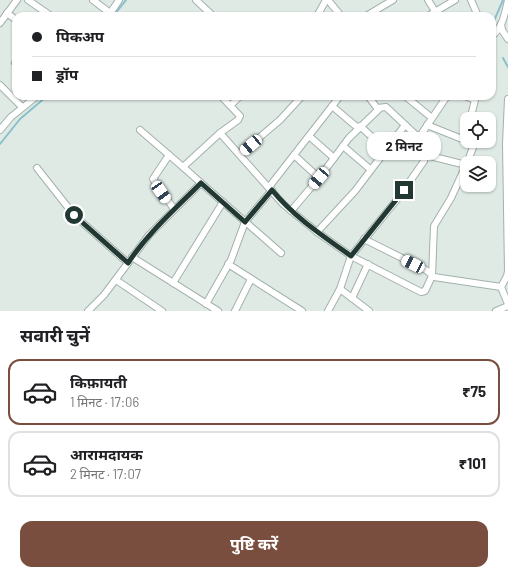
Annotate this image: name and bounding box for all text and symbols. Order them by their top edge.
text: पिकअप [56,27,104,45]
text: ड्रॉप [56,65,78,83]
map controls [460,112,496,192]
button: locate [460,112,496,148]
callout: 2 मिनट [367,132,441,160]
car [238,133,264,157]
text: 2 मिनट [385,138,423,154]
button: layers [460,156,496,192]
car [307,165,331,191]
car [149,179,173,205]
route end [395,181,413,199]
route start [65,206,83,224]
car [400,253,426,275]
text: सवारी चुनें [20,324,90,346]
text: किफ़ायती [70,373,127,391]
icon: car [22,374,58,410]
text: ₹75 [462,382,486,400]
text: 1 मिनट · 17:06 [70,394,139,410]
text: आरामदायक [70,445,143,463]
icon: car [22,446,58,482]
text: ₹101 [458,454,486,472]
text: 2 मिनट · 17:07 [70,466,141,482]
button: पुष्टि करें [20,521,488,567]

